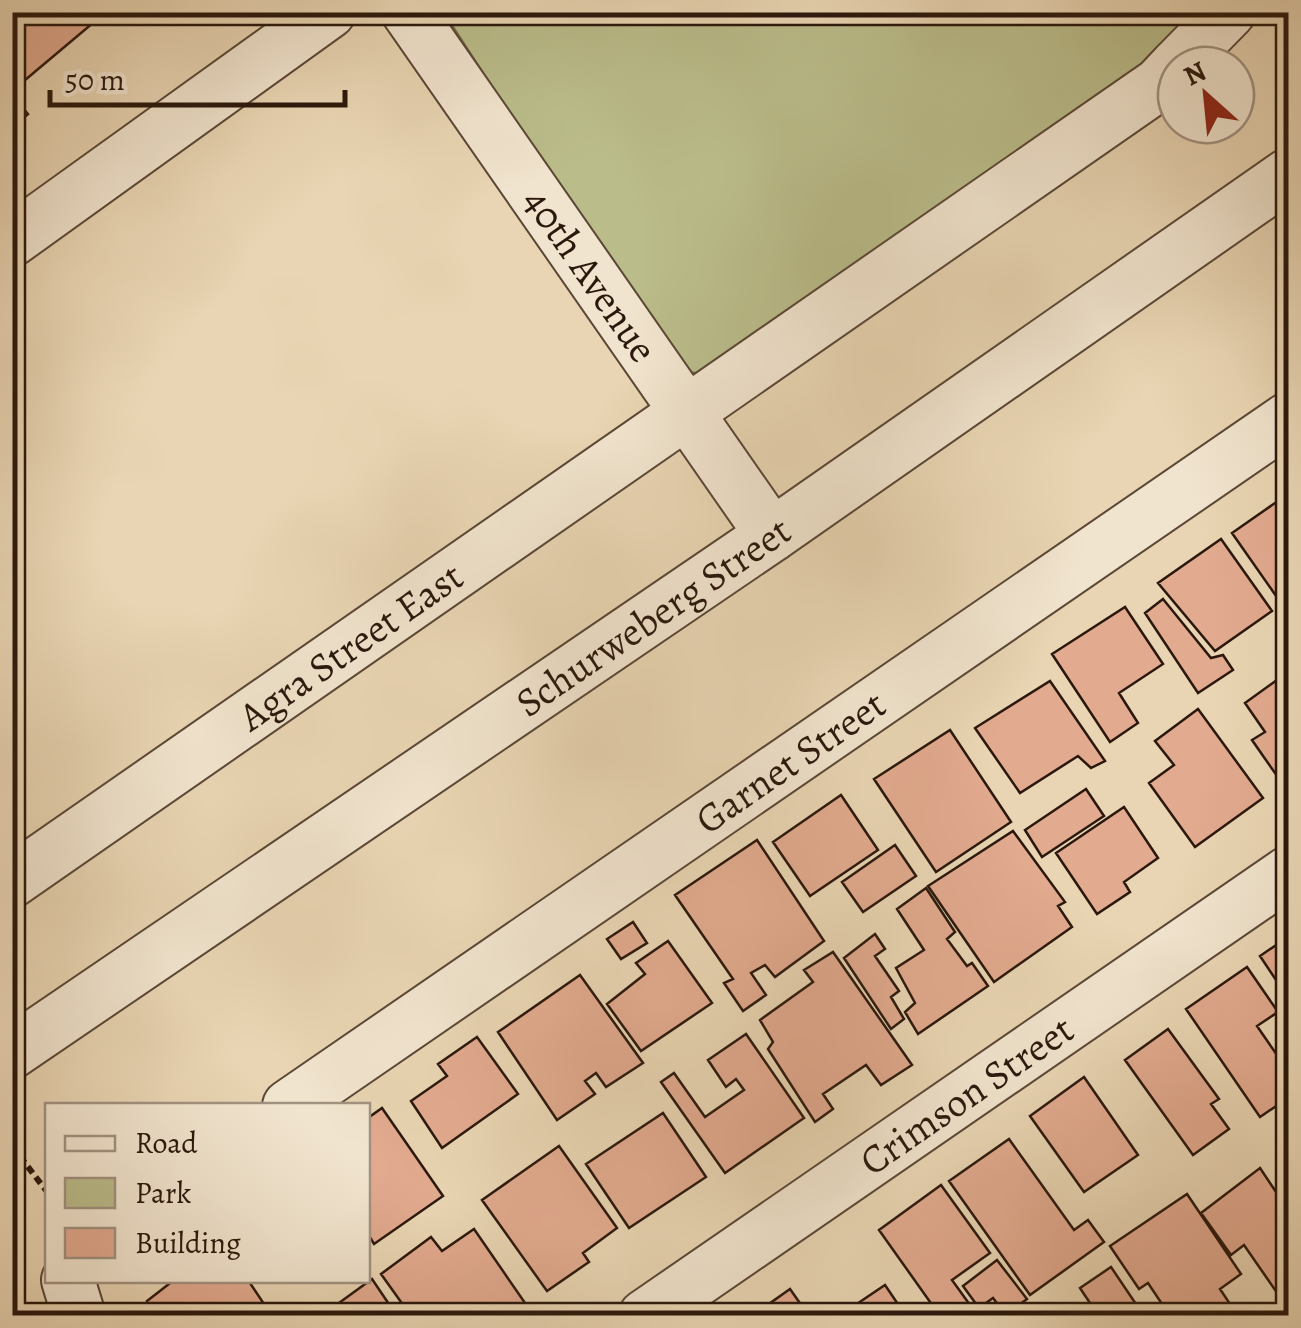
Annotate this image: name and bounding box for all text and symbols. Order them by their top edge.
scale bar [50,45,345,107]
north arrow [1156,45,1256,145]
text: N [1177,52,1213,95]
text: 50 m [65,60,125,100]
street label: 40th Avenue [510,177,670,373]
street label: Schurweberg Street [505,503,802,730]
street label: Agra Street East [227,549,474,744]
street label: Garnet Street [684,677,896,847]
street label: Crimson Street [849,1002,1084,1188]
legend [45,1103,370,1283]
text: Road [135,1123,198,1163]
text: Park [135,1173,191,1213]
text: Building [135,1223,241,1263]

